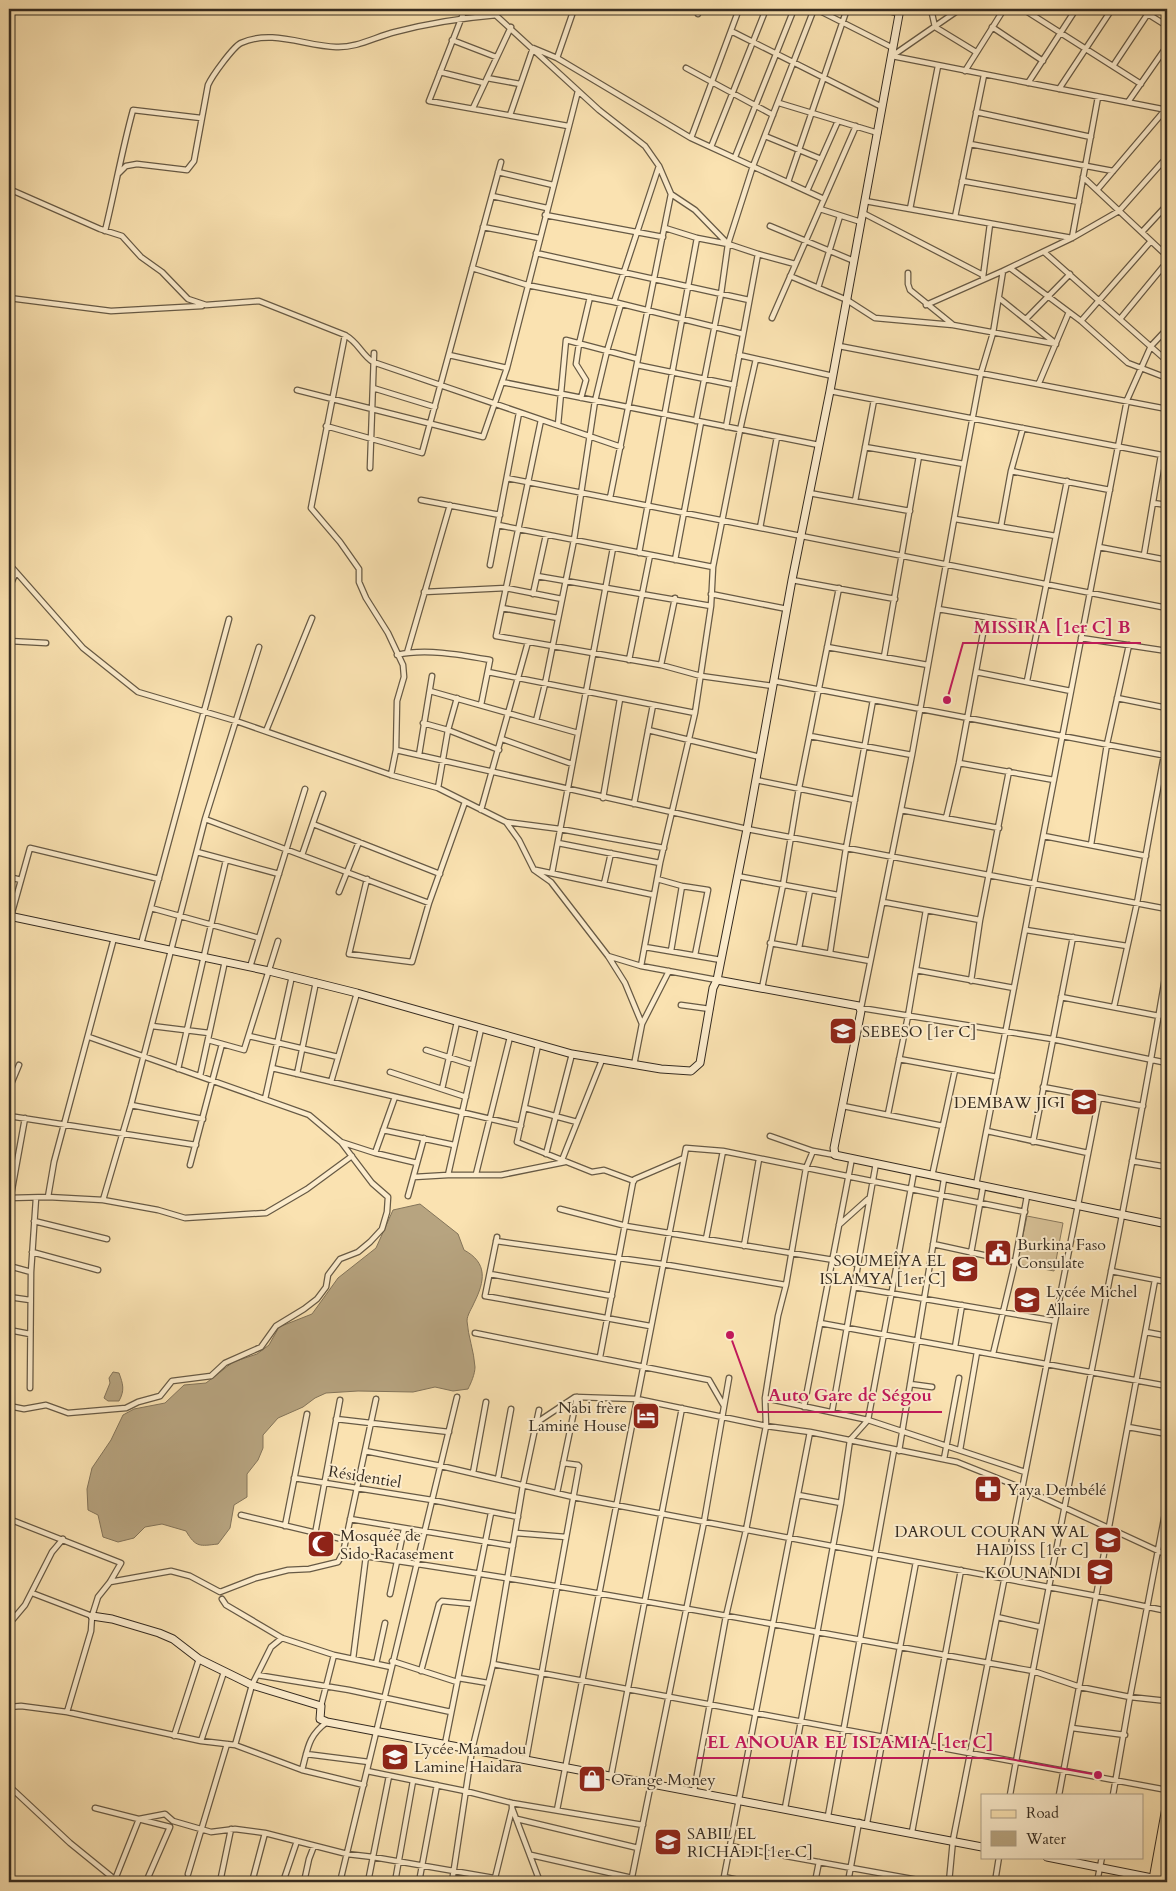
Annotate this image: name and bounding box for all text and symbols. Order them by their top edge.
callout: MISSIRA [1er C] B [963,610,1141,643]
text: MISSIRA [1er C] B [973,615,1131,640]
school or university icon: SEBESO [1er C] [828,1016,858,1046]
place label: SEBESO [1er C] [862,1021,976,1043]
school or university icon: DEMBAW JIGI [1069,1087,1099,1117]
place label: DEMBAW JIGI [954,1092,1065,1114]
place label: Burkina Faso Consulate [1017,1234,1106,1274]
public building icon: Burkina Faso Consulate [983,1238,1013,1268]
place label: SOUMEÎYA EL ISLAMYA [1er C] [819,1250,946,1290]
school or university icon: SOUMEÎYA EL ISLAMYA [1er C] [950,1254,980,1284]
place label: Lycée Michel Allaire [1046,1281,1137,1321]
school or university icon: Lycée Michel Allaire [1012,1285,1042,1315]
callout: Auto Gare de Ségou [758,1379,942,1412]
text: Auto Gare de Ségou [768,1383,933,1408]
place label: Nabi frère Lamine House [528,1397,627,1437]
hotel icon: Nabi frère Lamine House [631,1401,661,1431]
street label: Résidentiel [327,1460,403,1494]
pharmacy icon: Yaya Dembélé [973,1474,1003,1504]
place label: Yaya Dembélé [1007,1479,1107,1501]
place label: DAROUL COURAN WAL HADISS [1er C] [894,1521,1089,1561]
place label: Mosquée de Sido Racasement [340,1525,454,1565]
school or university icon: DAROUL COURAN WAL HADISS [1er C] [1093,1525,1123,1555]
mosque icon: Mosquée de Sido Racasement [306,1529,336,1559]
school or university icon: KOUNANDI [1085,1557,1115,1587]
place label: KOUNANDI [985,1562,1081,1584]
callout: EL ANOUAR EL ISLAMIA [1er C] [697,1725,1004,1758]
text: EL ANOUAR EL ISLAMIA [1er C] [707,1730,993,1755]
place label: Lycée Mamadou Lamine Haidara [414,1738,527,1778]
school or university icon: Lycée Mamadou Lamine Haidara [380,1742,410,1772]
shop icon: Orange Money [577,1764,607,1794]
place label: Orange Money [611,1769,716,1791]
legend [981,1794,1144,1858]
text: Road [1026,1803,1059,1823]
place label: SABIL EL RICHADI [1er C] [687,1823,813,1863]
school or university icon: SABIL EL RICHADI [1er C] [653,1827,683,1857]
text: Water [1025,1829,1067,1849]

